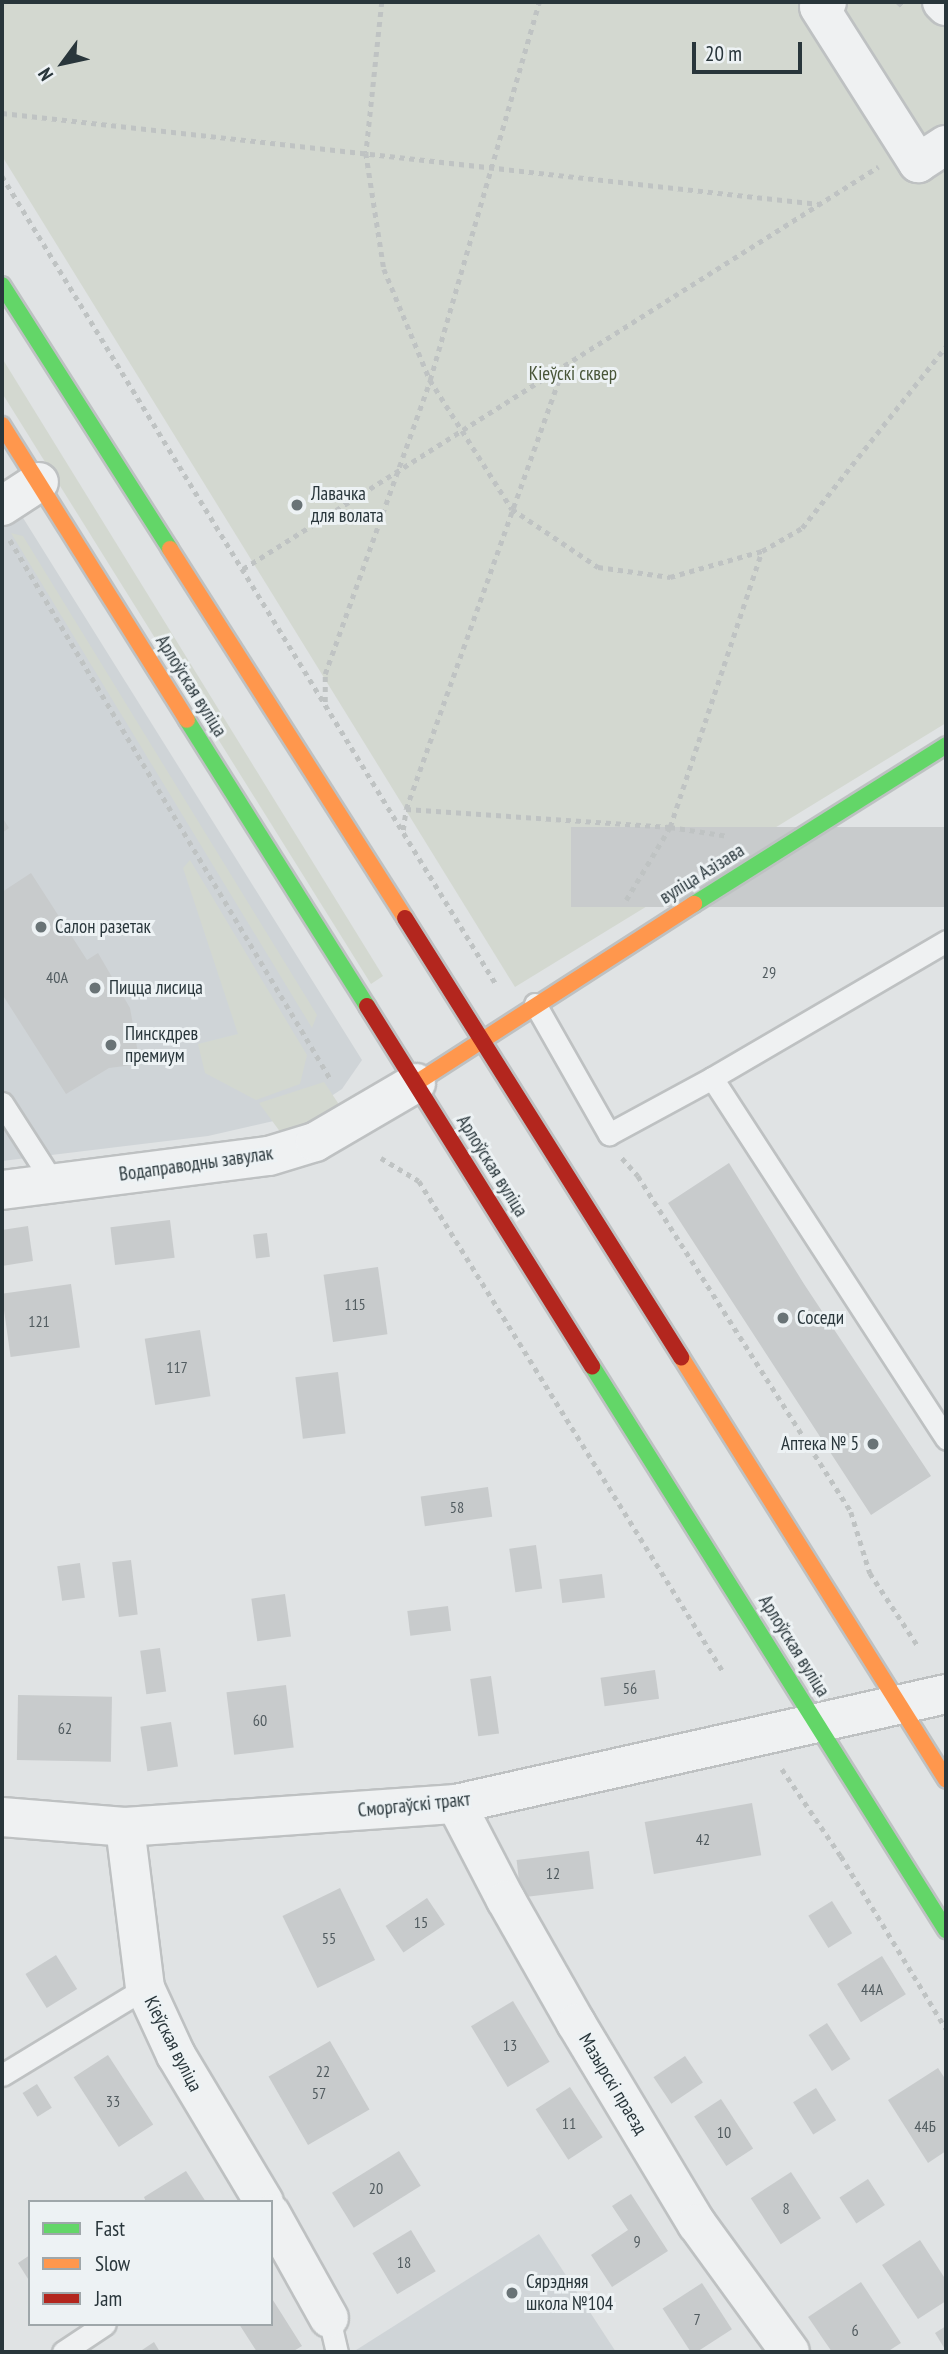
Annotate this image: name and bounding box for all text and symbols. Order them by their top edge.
north arrow [28,28,98,98]
scale bar [696,28,806,72]
text: 20 m [705,40,742,67]
text: N [33,64,58,85]
park label: Кіеўскі сквер [529,363,617,385]
place label: Лавачка для волата [311,483,384,527]
marker: Лавачка для волата [289,497,305,513]
street label: Арлоўская вуліца [151,631,231,741]
street label: вуліца Азізава [655,839,749,909]
place label: Салон разетак [55,916,151,938]
marker: Салон разетак [33,919,49,935]
house number: 29 [762,962,776,982]
house number: 40А [46,967,68,987]
place label: Пицца лисица [109,977,203,999]
marker: Пицца лисица [87,980,103,996]
place label: Пинскдрев премиум [125,1023,198,1067]
marker: Пинскдрев премиум [103,1037,119,1053]
street label: Арлоўская вуліца [452,1111,532,1221]
street label: Водаправодны завулак [117,1142,275,1186]
house number: 115 [344,1294,366,1314]
place label: Соседи [797,1307,844,1329]
marker: Соседи [775,1310,791,1326]
house number: 121 [28,1311,50,1331]
house number: 117 [166,1357,188,1377]
place label: Аптека № 5 [781,1433,859,1455]
marker: Аптека № 5 [865,1436,881,1452]
house number: 58 [450,1497,464,1517]
street label: Арлоўская вуліца [754,1591,834,1701]
house number: 56 [623,1678,637,1698]
house number: 60 [253,1710,267,1730]
house number: 62 [58,1718,72,1738]
street label: Сморгаўскі тракт [357,1788,471,1822]
house number: 42 [696,1829,710,1849]
house number: 12 [546,1863,560,1883]
house number: 15 [414,1912,428,1932]
house number: 55 [322,1928,336,1948]
house number: 44А [861,1979,883,1999]
street label: Кіеўская вуліца [139,1993,207,2095]
street label: Мазырскі праезд [574,2029,652,2139]
house number: 13 [503,2035,517,2055]
house number: 22 [316,2061,330,2081]
house number: 57 [312,2083,326,2103]
house number: 33 [106,2091,120,2111]
house number: 11 [562,2113,576,2133]
house number: 44Б [914,2116,936,2136]
house number: 10 [717,2122,731,2142]
house number: 20 [369,2178,383,2198]
house number: 8 [782,2198,790,2218]
legend [28,2200,273,2326]
text: Fast [95,2215,125,2242]
house number: 9 [633,2231,641,2251]
text: Slow [95,2250,130,2277]
house number: 18 [397,2252,411,2272]
place label: Сярэдняя школа №104 [526,2271,613,2315]
text: Jam [95,2285,122,2312]
marker: Сярэдняя школа №104 [504,2285,520,2301]
house number: 7 [693,2309,701,2329]
house number: 6 [851,2320,859,2340]

